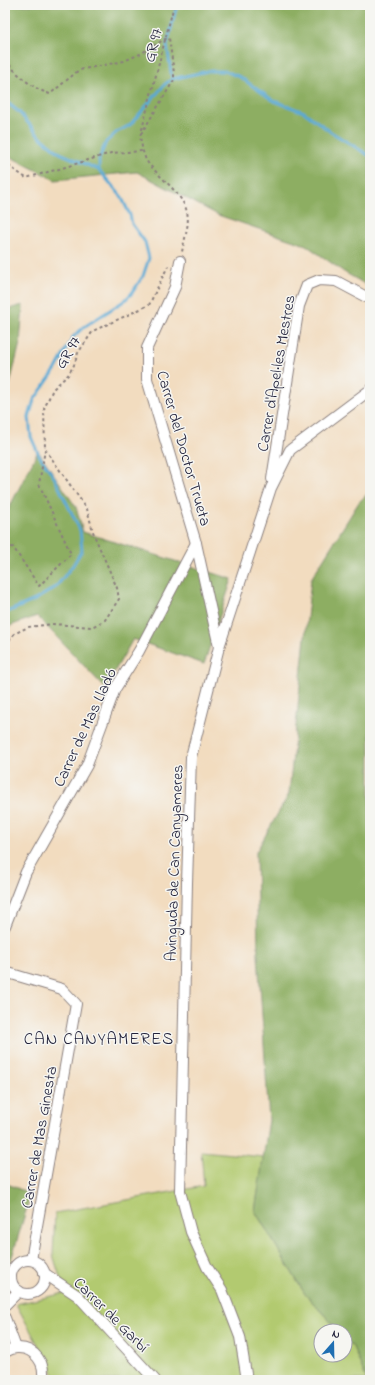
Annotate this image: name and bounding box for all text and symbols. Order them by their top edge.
street label: GR 97 [138,26,170,65]
street label: Carrer d'Apel·les Mestres [251,293,303,454]
street label: GR 97 [50,332,88,374]
street label: Carrer del Doctor Trueta [149,368,217,529]
street label: Carrer de Mas Lladó [48,664,124,791]
street label: Avinguda de Can Canyameres [160,764,190,962]
district label: CAN CANYAMERES [24,1027,174,1052]
street label: Carrer de Mas Ginesta [16,1064,64,1210]
street label: Carrer de Garbí [67,1272,154,1359]
north arrow [313,1323,353,1363]
text: N [330,1326,342,1343]

